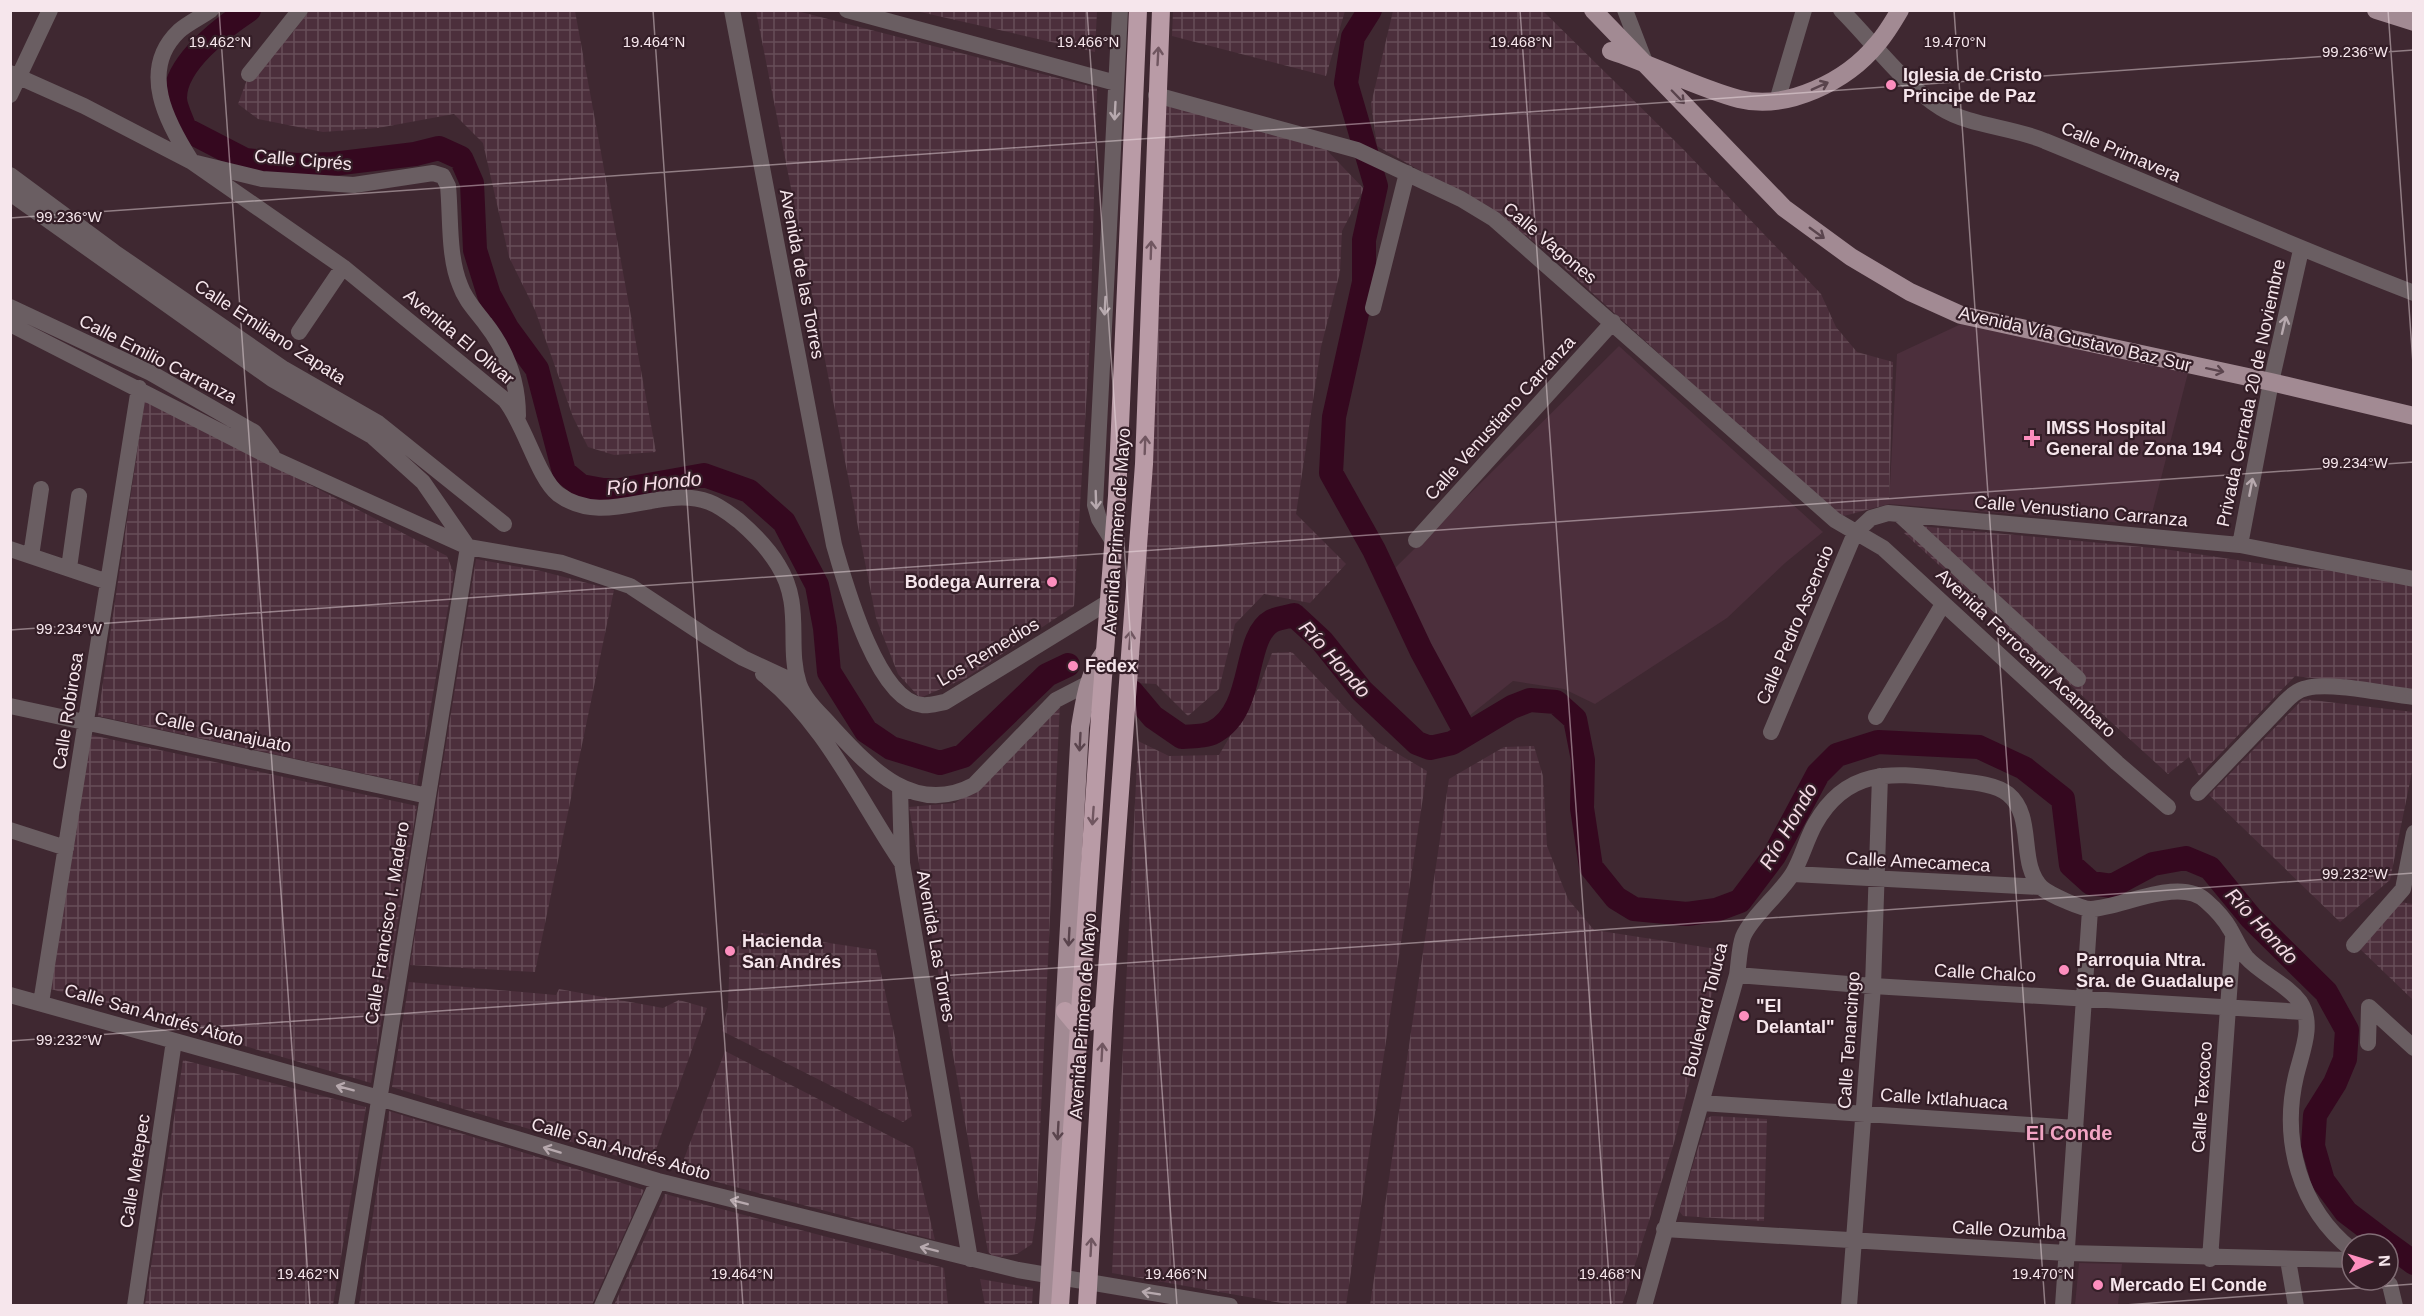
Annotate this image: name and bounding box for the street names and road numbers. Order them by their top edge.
street label: Calle Primavera [2058,118,2185,187]
street label: Calle Ciprés [253,146,353,174]
street label: Avenida de las Torres [776,187,828,361]
street label: Calle Vagones [1499,198,1601,288]
street label: Privada Cerrada 20 de Noviembre [2213,257,2289,529]
street label: Calle Emiliano Zapata [191,276,350,389]
street label: Avenida El Olivar [400,285,518,389]
street label: Avenida Vía Gustavo Baz Sur [1957,303,2193,375]
street label: Calle Emilio Carranza [76,311,241,408]
street label: Calle Venustiano Carranza [1421,331,1580,504]
street label: Avenida Primero de Mayo [1100,427,1134,635]
street label: Calle Venustiano Carranza [1973,492,2190,530]
street label: Calle Pedro Ascencio [1752,542,1838,708]
street label: Avenida Ferrocarril Acambaro [1932,565,2120,741]
street label: Los Remedios [934,614,1042,690]
street label: Calle Robirosa [49,650,87,771]
street label: Calle Guanajuato [153,708,293,756]
street label: Calle Francisco I. Madero [361,820,413,1026]
street label: Calle Amecameca [1845,848,1992,876]
street label: Avenida Las Torres [913,869,959,1023]
street label: Avenida Primero de Mayo [1066,912,1100,1120]
street label: Boulevard Toluca [1679,940,1732,1079]
street label: Calle Chalco [1934,960,2036,986]
street label: Calle Tenancingo [1834,971,1864,1109]
street label: Calle San Andrés Atoto [62,980,246,1050]
street label: Calle Texcoco [2188,1041,2216,1153]
street label: Calle Ixtlahuaca [1879,1085,2010,1114]
street label: Calle Metepec [116,1113,154,1229]
street label: Calle San Andrés Atoto [529,1114,713,1184]
street label: Calle Ozumba [1952,1217,2067,1243]

